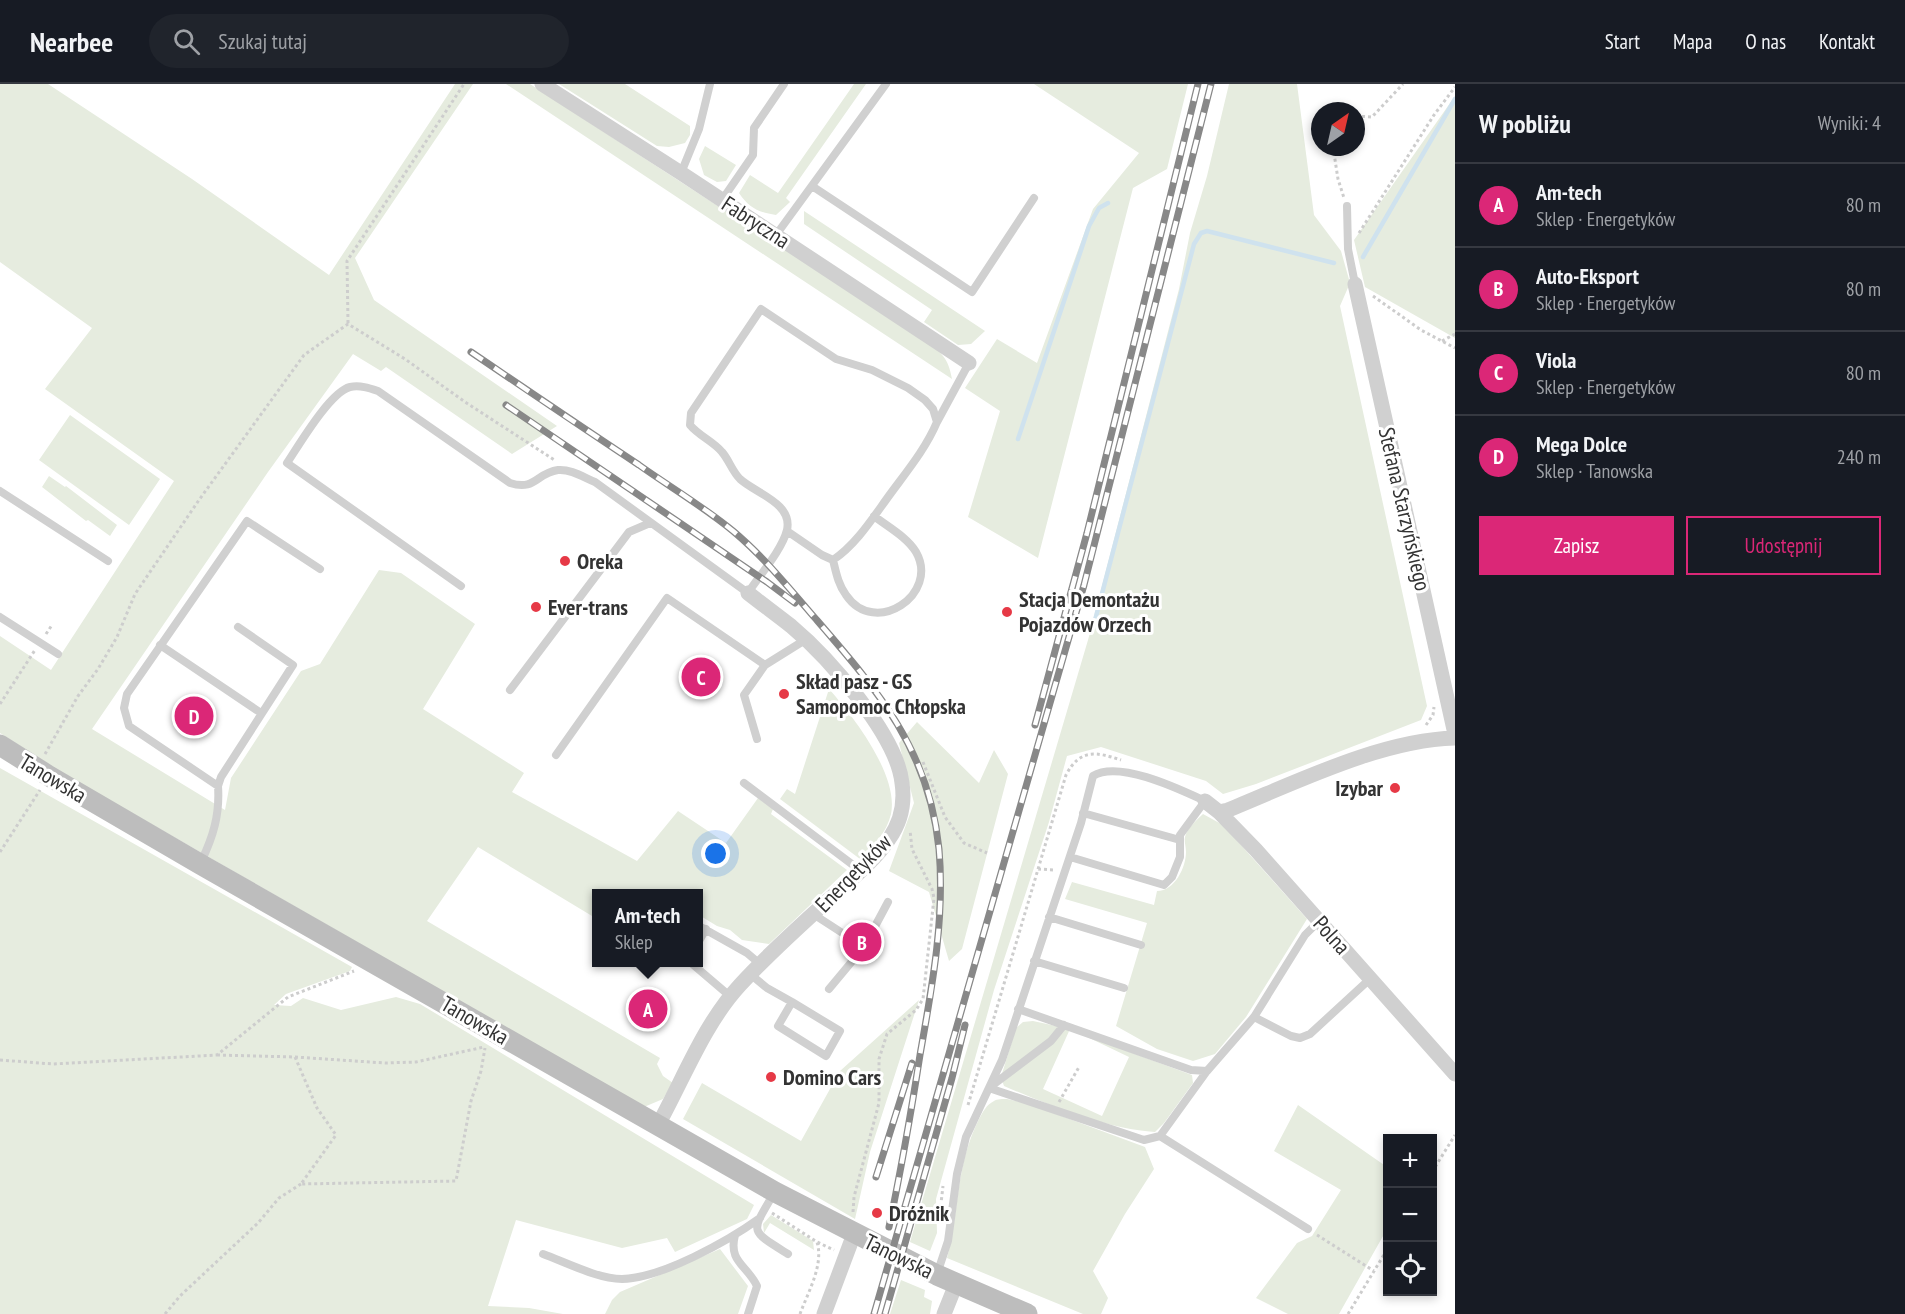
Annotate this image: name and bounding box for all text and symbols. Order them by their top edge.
search box [149,14,569,68]
text: Nearbee [30,23,113,60]
icon: search [170,25,203,58]
text: Szukaj tutaj [218,27,307,55]
text: Start [1605,28,1640,55]
text: Mapa [1673,28,1712,55]
text: O nas [1745,28,1786,55]
text: Kontakt [1819,28,1875,55]
north arrow [1311,102,1365,156]
text: W pobliżu [1479,107,1571,140]
text: Wyniki: 4 [1818,110,1881,136]
text: Am-tech [1536,178,1602,206]
street label: Fabryczna [717,190,795,254]
text: A [1493,192,1504,218]
text: 80 m [1846,192,1881,218]
text: Sklep · Energetyków [1536,206,1675,232]
text: Auto-Eksport [1536,262,1639,290]
text: B [1494,276,1503,302]
text: 80 m [1846,276,1881,302]
text: Sklep · Energetyków [1536,290,1675,316]
text: Viola [1536,346,1576,374]
text: C [1494,360,1503,386]
text: 80 m [1846,360,1881,386]
text: Sklep · Energetyków [1536,374,1675,400]
street label: Stefana Starzyńskiego [1373,425,1437,593]
text: Mega Dolce [1536,430,1627,458]
text: D [1493,444,1504,470]
text: 240 m [1837,444,1881,470]
text: Sklep · Tanowska [1536,458,1653,484]
button: Zapisz [1479,516,1674,575]
button: Udostępnij [1686,516,1881,575]
place label: Oreka [577,547,623,575]
marker: Oreka [558,554,572,568]
place label: Stacja Demontażu Pojazdów Orzech [1019,585,1160,638]
place label: Ever-trans [548,593,628,621]
marker: Ever-trans [529,600,543,614]
marker: Stacja Demontażu Pojazdów Orzech [1000,605,1014,619]
pin: C [682,654,720,700]
place label: Skład pasz - GS Samopomoc Chłopska [796,667,966,720]
marker: Skład pasz - GS Samopomoc Chłopska [777,687,791,701]
pin: D [174,694,214,738]
street label: Tanowska [14,747,92,809]
place label: Izybar [1335,774,1384,802]
marker: Izybar [1388,781,1402,795]
street label: Energetyków [809,828,897,918]
your location [701,839,730,868]
popup [592,889,703,967]
text: Am-tech [615,901,680,929]
street label: Polna [1307,910,1357,960]
pin: B [842,920,882,964]
text: Sklep [615,929,653,955]
pin: A [628,986,668,1032]
street label: Tanowska [436,990,514,1050]
place label: Domino Cars [783,1063,881,1091]
marker: Domino Cars [764,1070,778,1084]
map controls [1383,1134,1437,1296]
button: + [1383,1134,1437,1188]
button: − [1383,1188,1437,1242]
place label: Dróżnik [889,1199,950,1227]
marker: Dróżnik [870,1206,884,1220]
street label: Tanowska [860,1227,938,1285]
button: locate [1383,1242,1437,1296]

